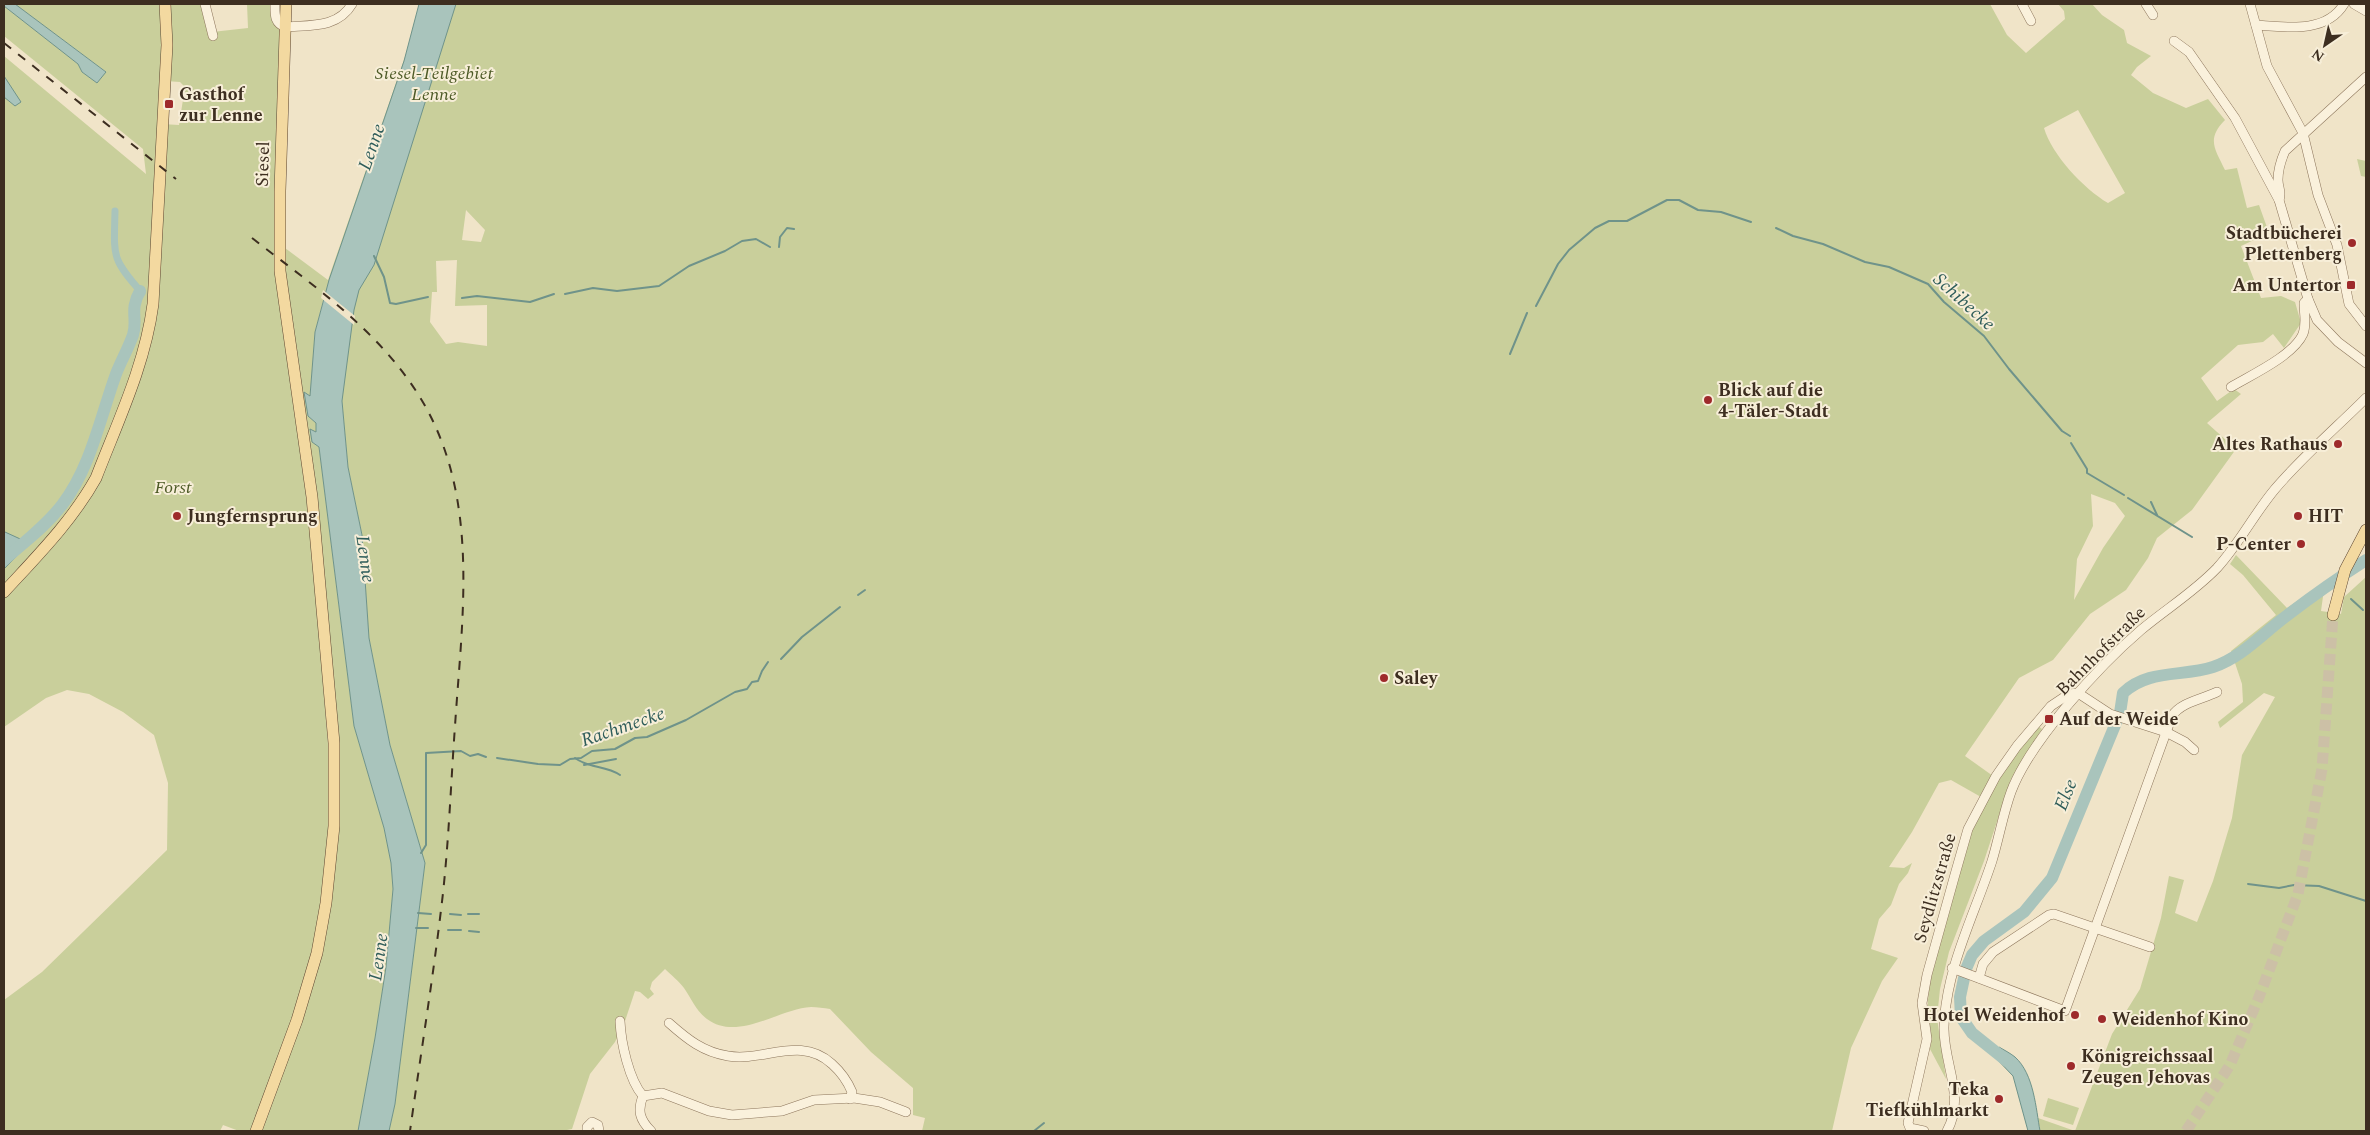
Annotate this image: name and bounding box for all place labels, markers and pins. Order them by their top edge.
place label: Gasthof zur Lenne [179,81,263,129]
marker: Gasthof zur Lenne [163,98,175,110]
place label: Stadtbücherei Plettenberg [2226,220,2342,268]
marker: Stadtbücherei Plettenberg [2346,237,2358,249]
place label: Am Untertor [2233,272,2341,299]
marker: Am Untertor [2345,279,2357,291]
place label: Blick auf die 4-Täler-Stadt [1718,377,1829,425]
marker: Blick auf die 4-Täler-Stadt [1702,394,1714,406]
place label: Altes Rathaus [2212,431,2328,458]
marker: Altes Rathaus [2332,438,2344,450]
place label: Jungfernsprung [187,503,318,530]
place label: HIT [2308,503,2343,530]
marker: Jungfernsprung [171,510,183,522]
marker: HIT [2292,510,2304,522]
place label: P-Center [2216,531,2291,558]
marker: P-Center [2295,538,2307,550]
place label: Saley [1394,665,1439,692]
marker: Saley [1378,672,1390,684]
place label: Auf der Weide [2059,706,2178,733]
marker: Auf der Weide [2043,713,2055,725]
place label: Hotel Weidenhof [1923,1002,2066,1029]
place label: Weidenhof Kino [2112,1006,2249,1033]
marker: Hotel Weidenhof [2069,1009,2081,1021]
marker: Weidenhof Kino [2096,1013,2108,1025]
place label: Königreichssaal Zeugen Jehovas [2081,1043,2214,1091]
marker: Königreichssaal Zeugen Jehovas [2065,1060,2077,1072]
place label: Teka Tiefkühlmarkt [1866,1076,1990,1124]
marker: Teka Tiefkühlmarkt [1993,1093,2005,1105]

